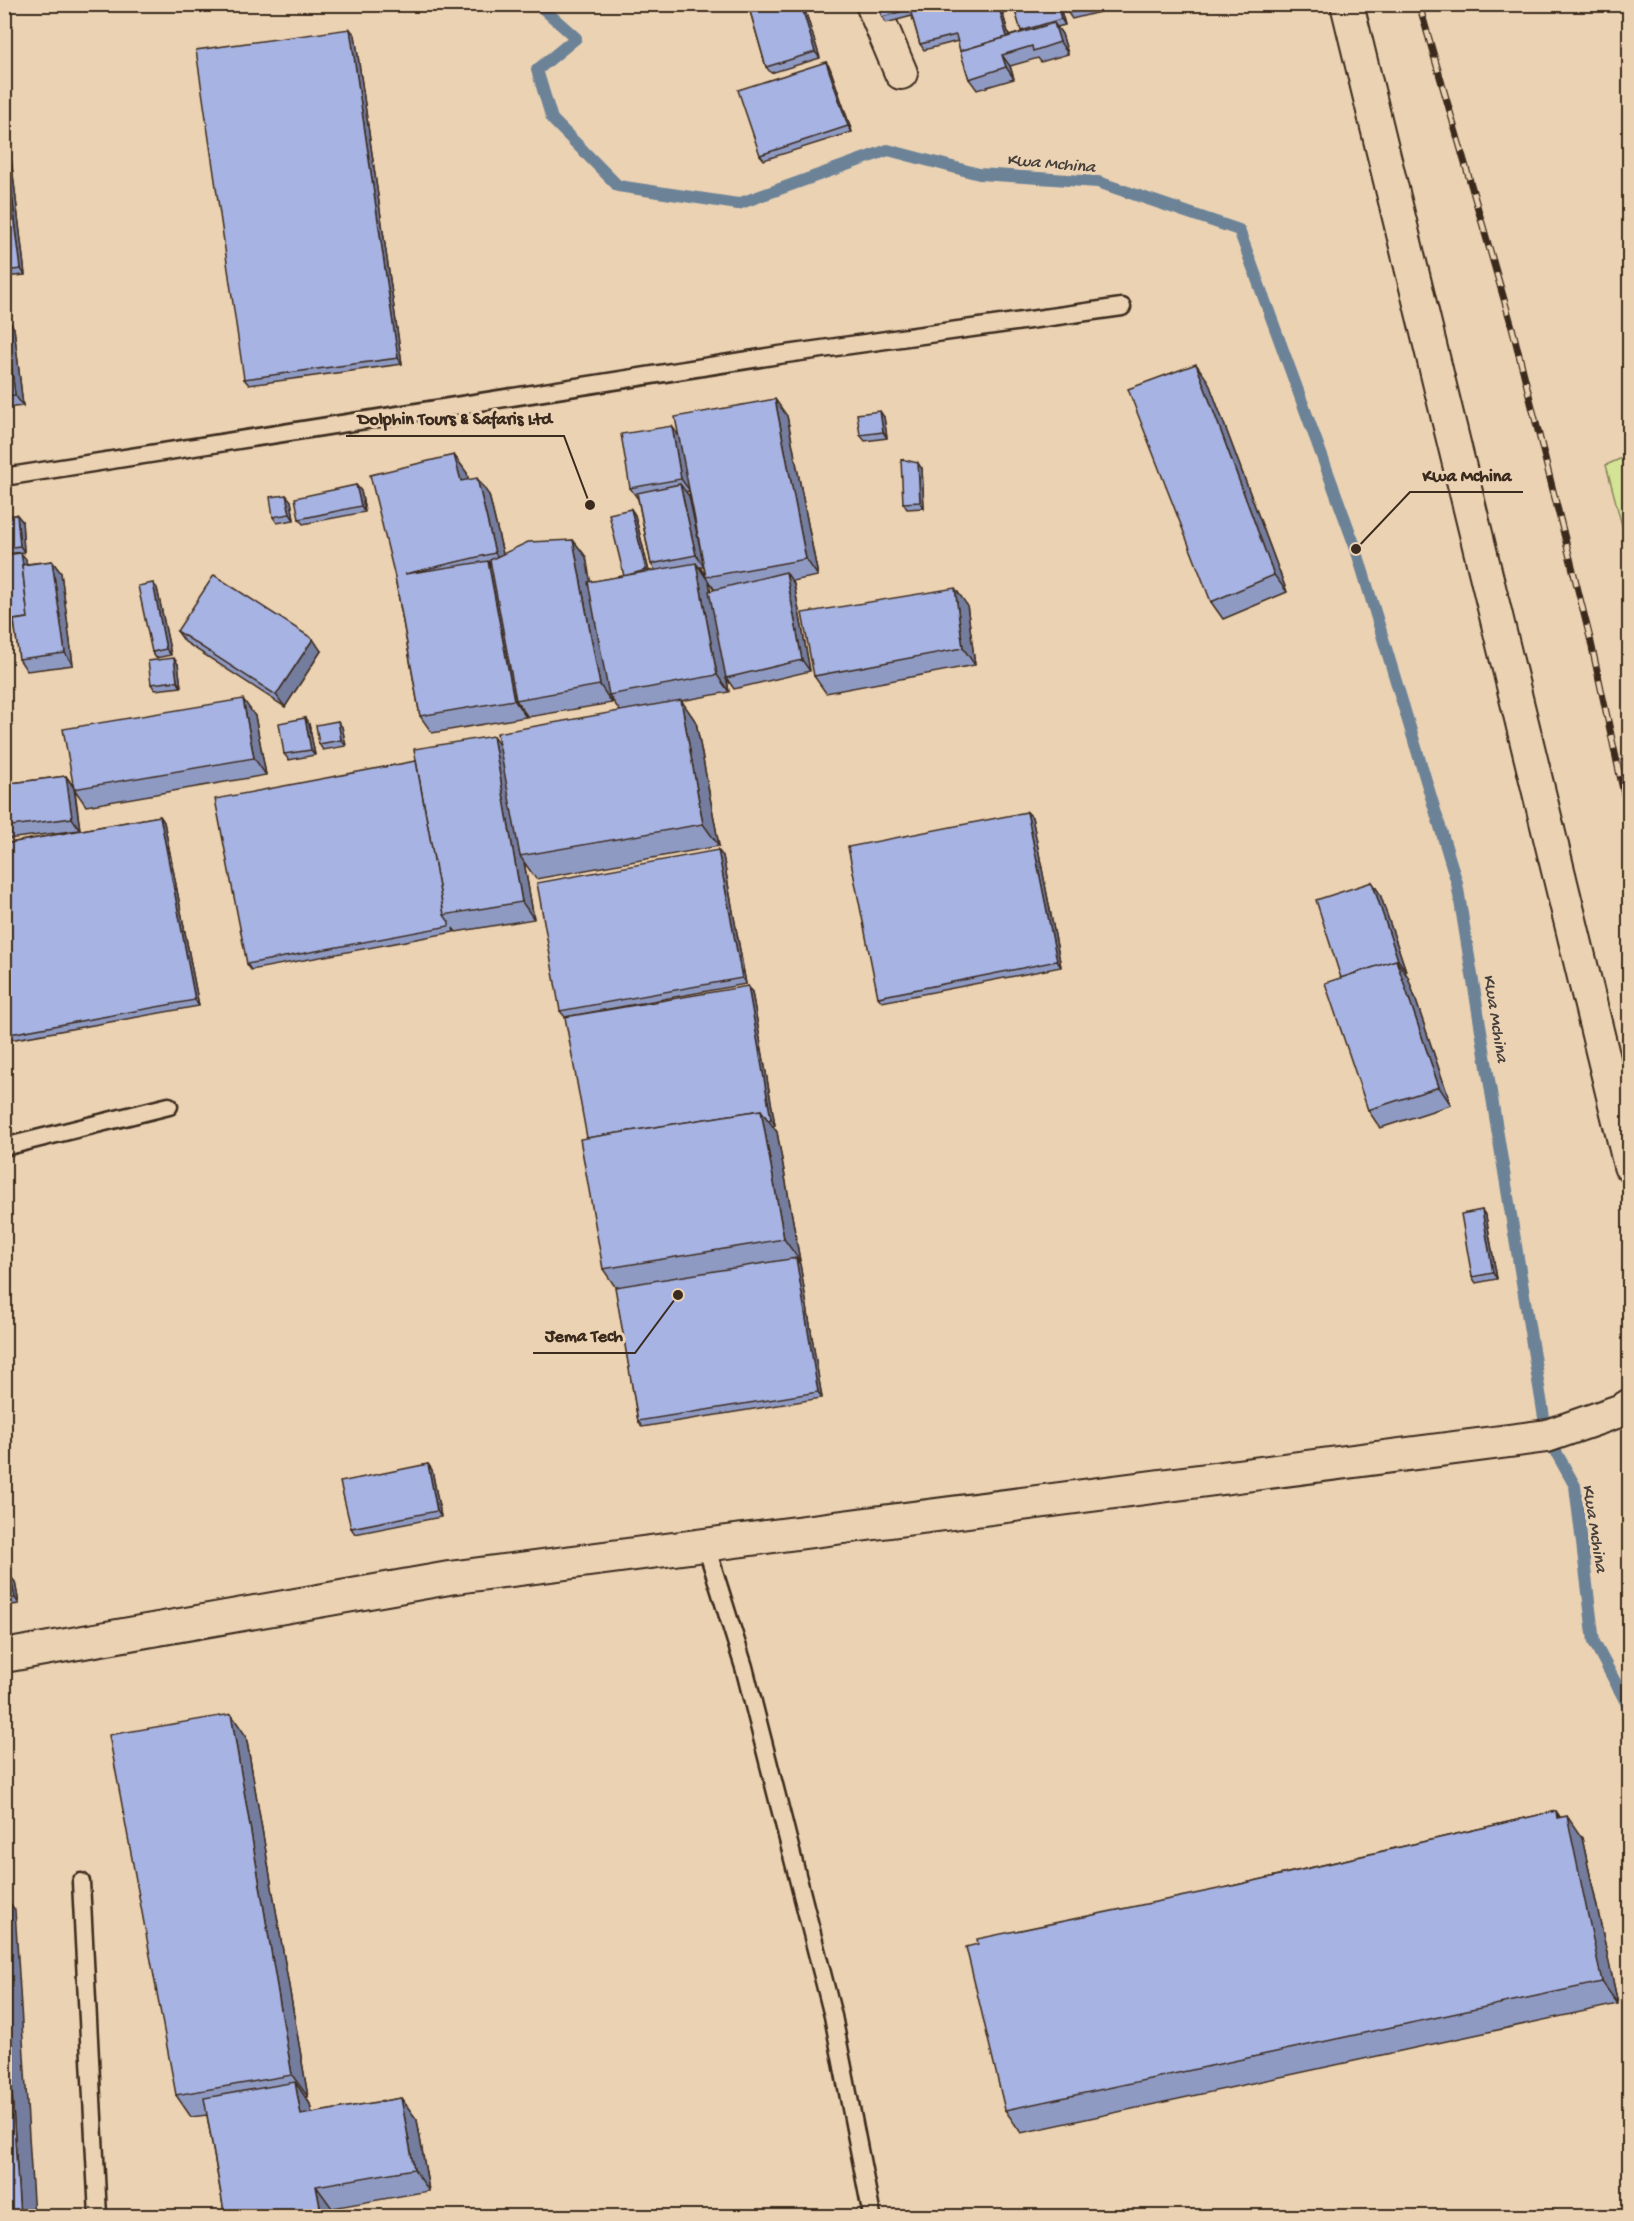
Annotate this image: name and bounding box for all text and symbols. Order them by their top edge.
water label: Kwa Mchina [1006,150,1097,179]
callout: Dolphin Tours & Safaris Ltd [346,400,564,436]
text: Dolphin Tours & Safaris Ltd [356,410,555,431]
callout: Kwa Mchina [1410,456,1523,492]
text: Kwa Mchina [1422,467,1512,488]
water label: Kwa Mchina [1477,973,1512,1065]
callout: Jema Tech [533,1317,635,1353]
text: Jema Tech [544,1327,623,1348]
water label: Kwa Mchina [1576,1483,1611,1575]

